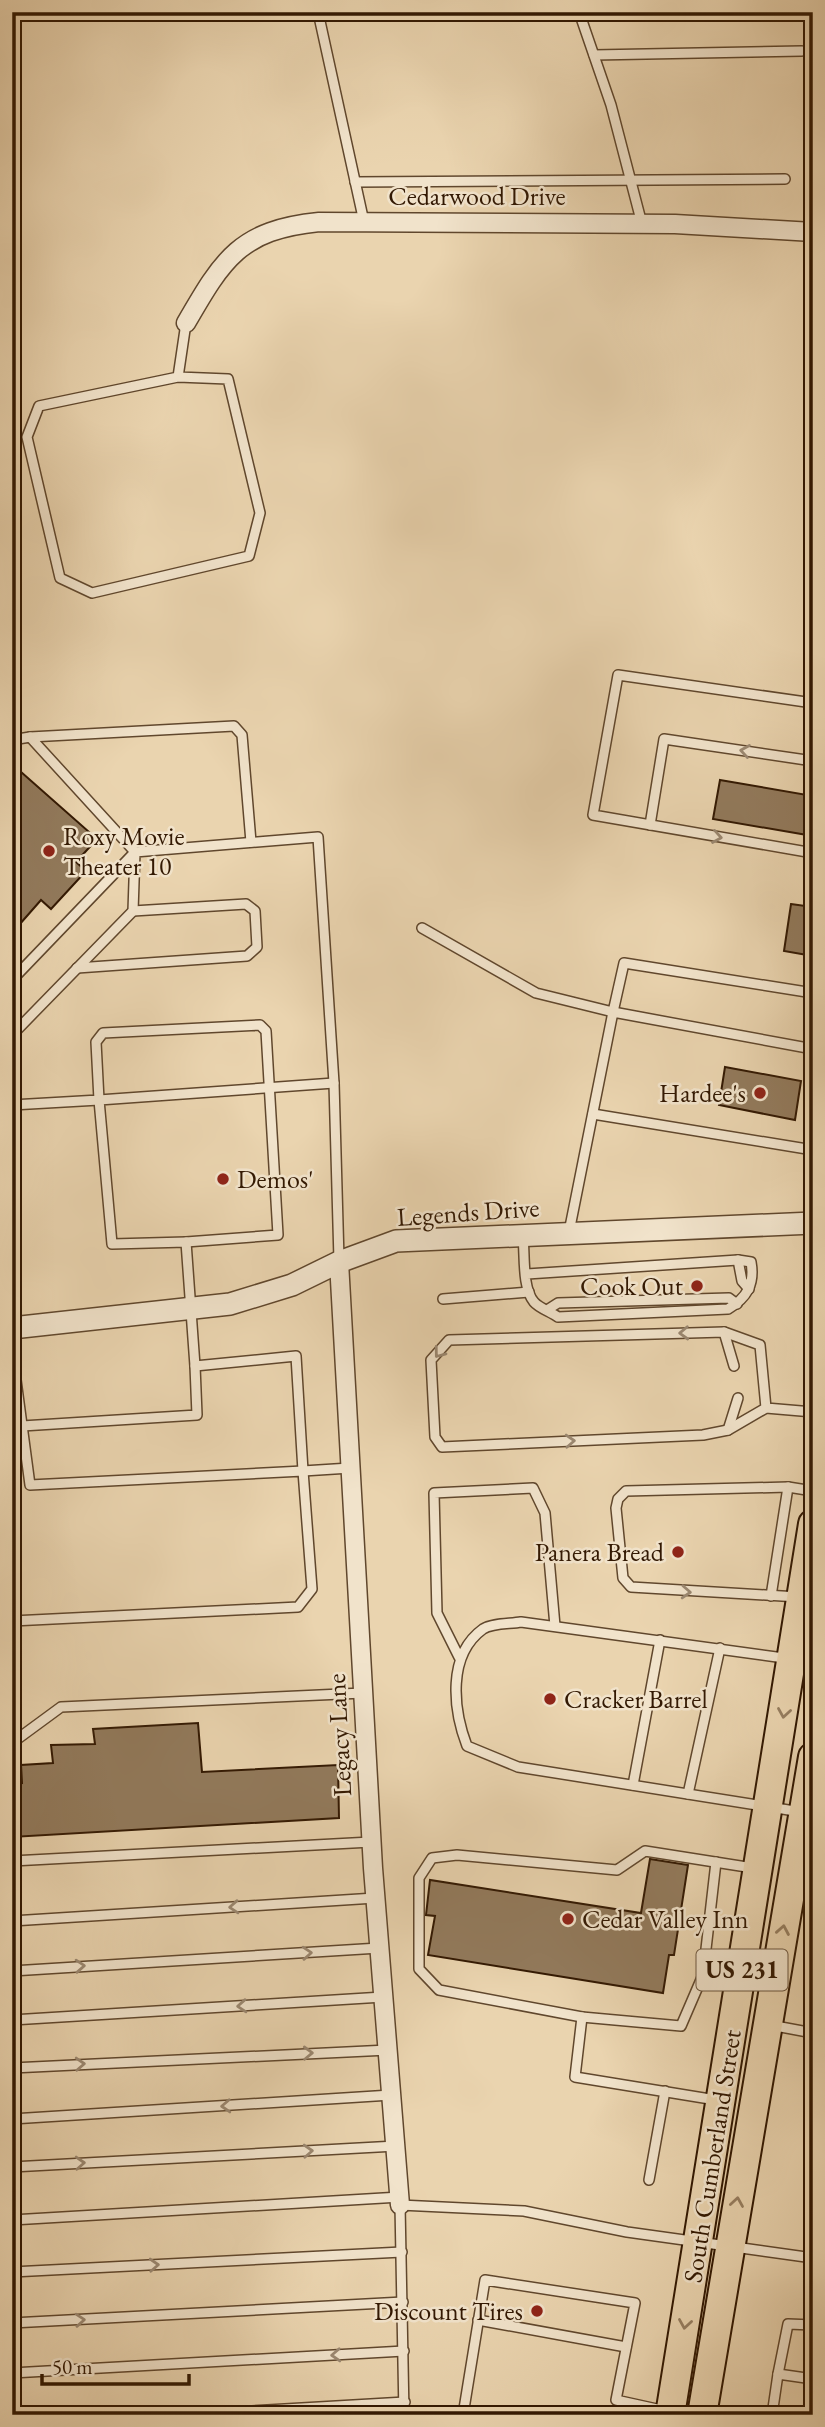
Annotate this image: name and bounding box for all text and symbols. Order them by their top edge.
street label: Cedarwood Drive [388,179,566,213]
one-way arrow [739,744,751,759]
place label: Roxy Movie Theater 10 [63,819,185,883]
one-way arrow [711,828,723,843]
marker: Roxy Movie Theater 10 [41,843,57,859]
place label: Hardee's [659,1076,746,1110]
marker: Hardee's [752,1085,768,1101]
place label: Demos' [237,1162,313,1196]
marker: Demos' [215,1171,231,1187]
street label: Legends Drive [396,1190,540,1234]
place label: Cook Out [580,1269,683,1303]
marker: Cook Out [689,1278,705,1294]
one-way arrow [678,1325,689,1340]
one-way arrow [435,1346,447,1358]
one-way arrow [565,1434,576,1449]
place label: Panera Bread [535,1535,665,1569]
marker: Panera Bread [670,1544,686,1560]
one-way arrow [681,1584,692,1599]
street label: Legacy Lane [319,1673,359,1797]
place label: Cracker Barrel [564,1682,708,1716]
marker: Cracker Barrel [542,1691,558,1707]
one-way arrow [777,1707,792,1719]
one-way arrow [228,1899,239,1914]
place label: Cedar Valley Inn [582,1902,749,1936]
marker: Cedar Valley Inn [560,1911,576,1927]
one-way arrow [775,1924,790,1936]
one-way arrow [302,1945,313,1960]
road number: US 231 [696,1950,788,1991]
one-way arrow [75,1959,86,1974]
one-way arrow [236,1998,247,2013]
street label: South Cumberland Street [675,2027,749,2285]
one-way arrow [302,2045,313,2060]
one-way arrow [75,2057,86,2072]
one-way arrow [220,2098,231,2113]
one-way arrow [302,2144,313,2159]
one-way arrow [75,2156,86,2171]
one-way arrow [730,2197,745,2208]
one-way arrow [149,2258,160,2273]
place label: Discount Tires [374,2294,523,2328]
marker: Discount Tires [529,2303,545,2319]
one-way arrow [75,2313,86,2328]
one-way arrow [678,2319,693,2330]
scale bar [42,2343,189,2387]
one-way arrow [330,2347,341,2362]
text: 50 m [52,2353,93,2380]

